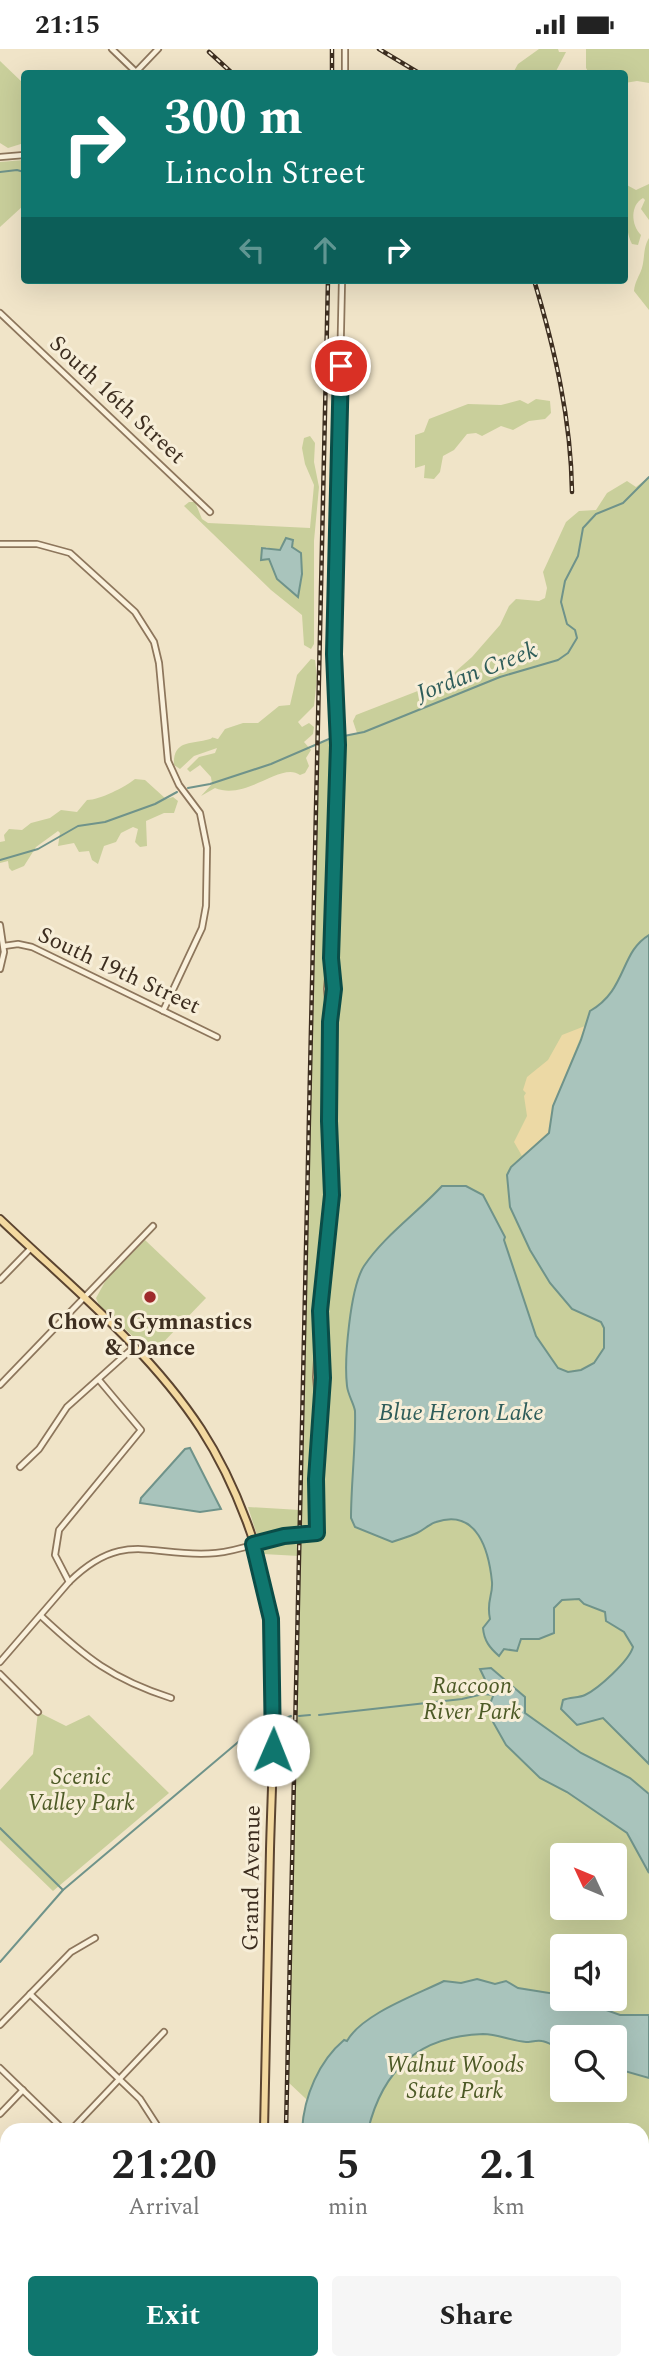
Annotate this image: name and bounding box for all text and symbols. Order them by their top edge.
text: 21:15 [35,5,100,45]
text: 300 m [164,81,303,156]
icon: right [49,98,140,189]
text: Lincoln Street [164,149,365,198]
icon: left [233,231,271,269]
icon: ahead [306,231,344,269]
icon: right [379,231,417,269]
street label: South 16th Street [41,327,193,473]
pin [311,336,371,396]
icon: arrive [322,347,360,385]
water label: Jordan Creek [409,632,543,712]
street label: South 19th Street [32,918,206,1024]
marker: Chow's Gymnastics & Dance [142,1289,158,1305]
place label: Chow's Gymnastics & Dance [48,1305,252,1366]
water label: Blue Heron Lake [378,1395,544,1431]
park label: Raccoon River Park [423,1669,521,1730]
position arrow [236,1713,310,1787]
park label: Scenic Valley Park [27,1760,135,1821]
street label: Grand Avenue [233,1805,271,1951]
north arrow [550,1843,626,1920]
map controls [550,1843,627,2102]
button: sound [550,1934,627,2011]
button: search [550,2025,627,2102]
park label: Walnut Woods State Park [386,2048,524,2109]
text: 21:20 [111,2134,217,2197]
text: 5 [336,2134,360,2197]
text: 2.1 [479,2134,538,2197]
text: Arrival [128,2190,200,2225]
text: min [328,2190,368,2225]
text: km [492,2190,525,2225]
button: Exit [28,2276,318,2356]
button: Share [332,2276,621,2356]

